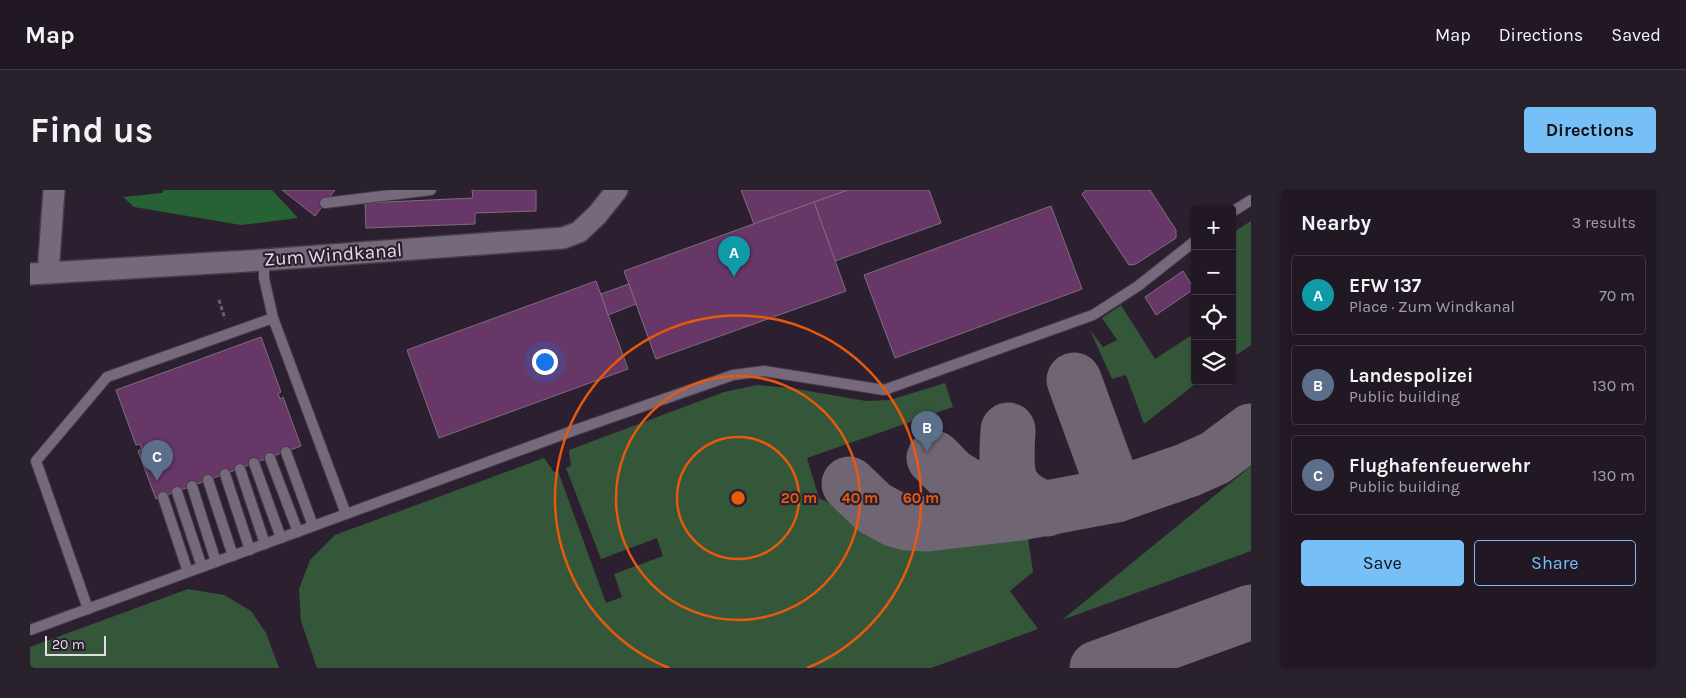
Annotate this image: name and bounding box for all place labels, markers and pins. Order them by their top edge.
pin: A [718,236,750,277]
pin: B [911,411,943,452]
pin: C [141,440,173,481]
centre of rings [729,489,747,507]

